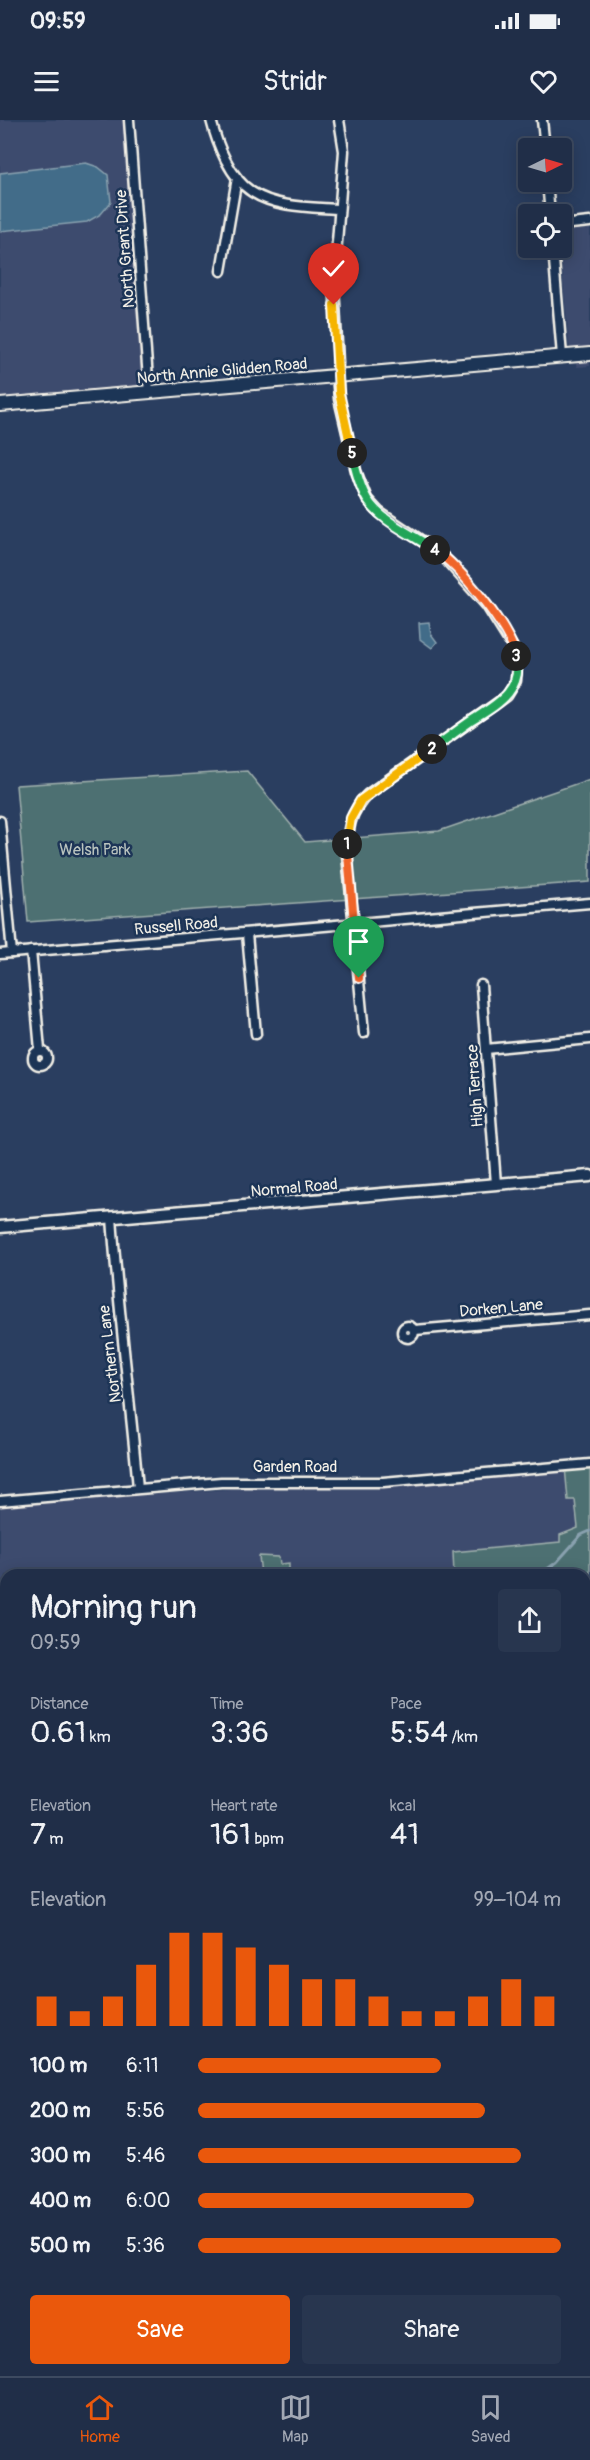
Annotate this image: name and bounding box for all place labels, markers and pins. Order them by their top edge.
pin [308,243,359,305]
pin: 5 [337,438,367,468]
pin: 4 [420,535,450,565]
pin: 3 [501,641,531,671]
pin: 2 [417,734,447,764]
pin: 1 [332,829,362,859]
pin [333,916,384,978]

